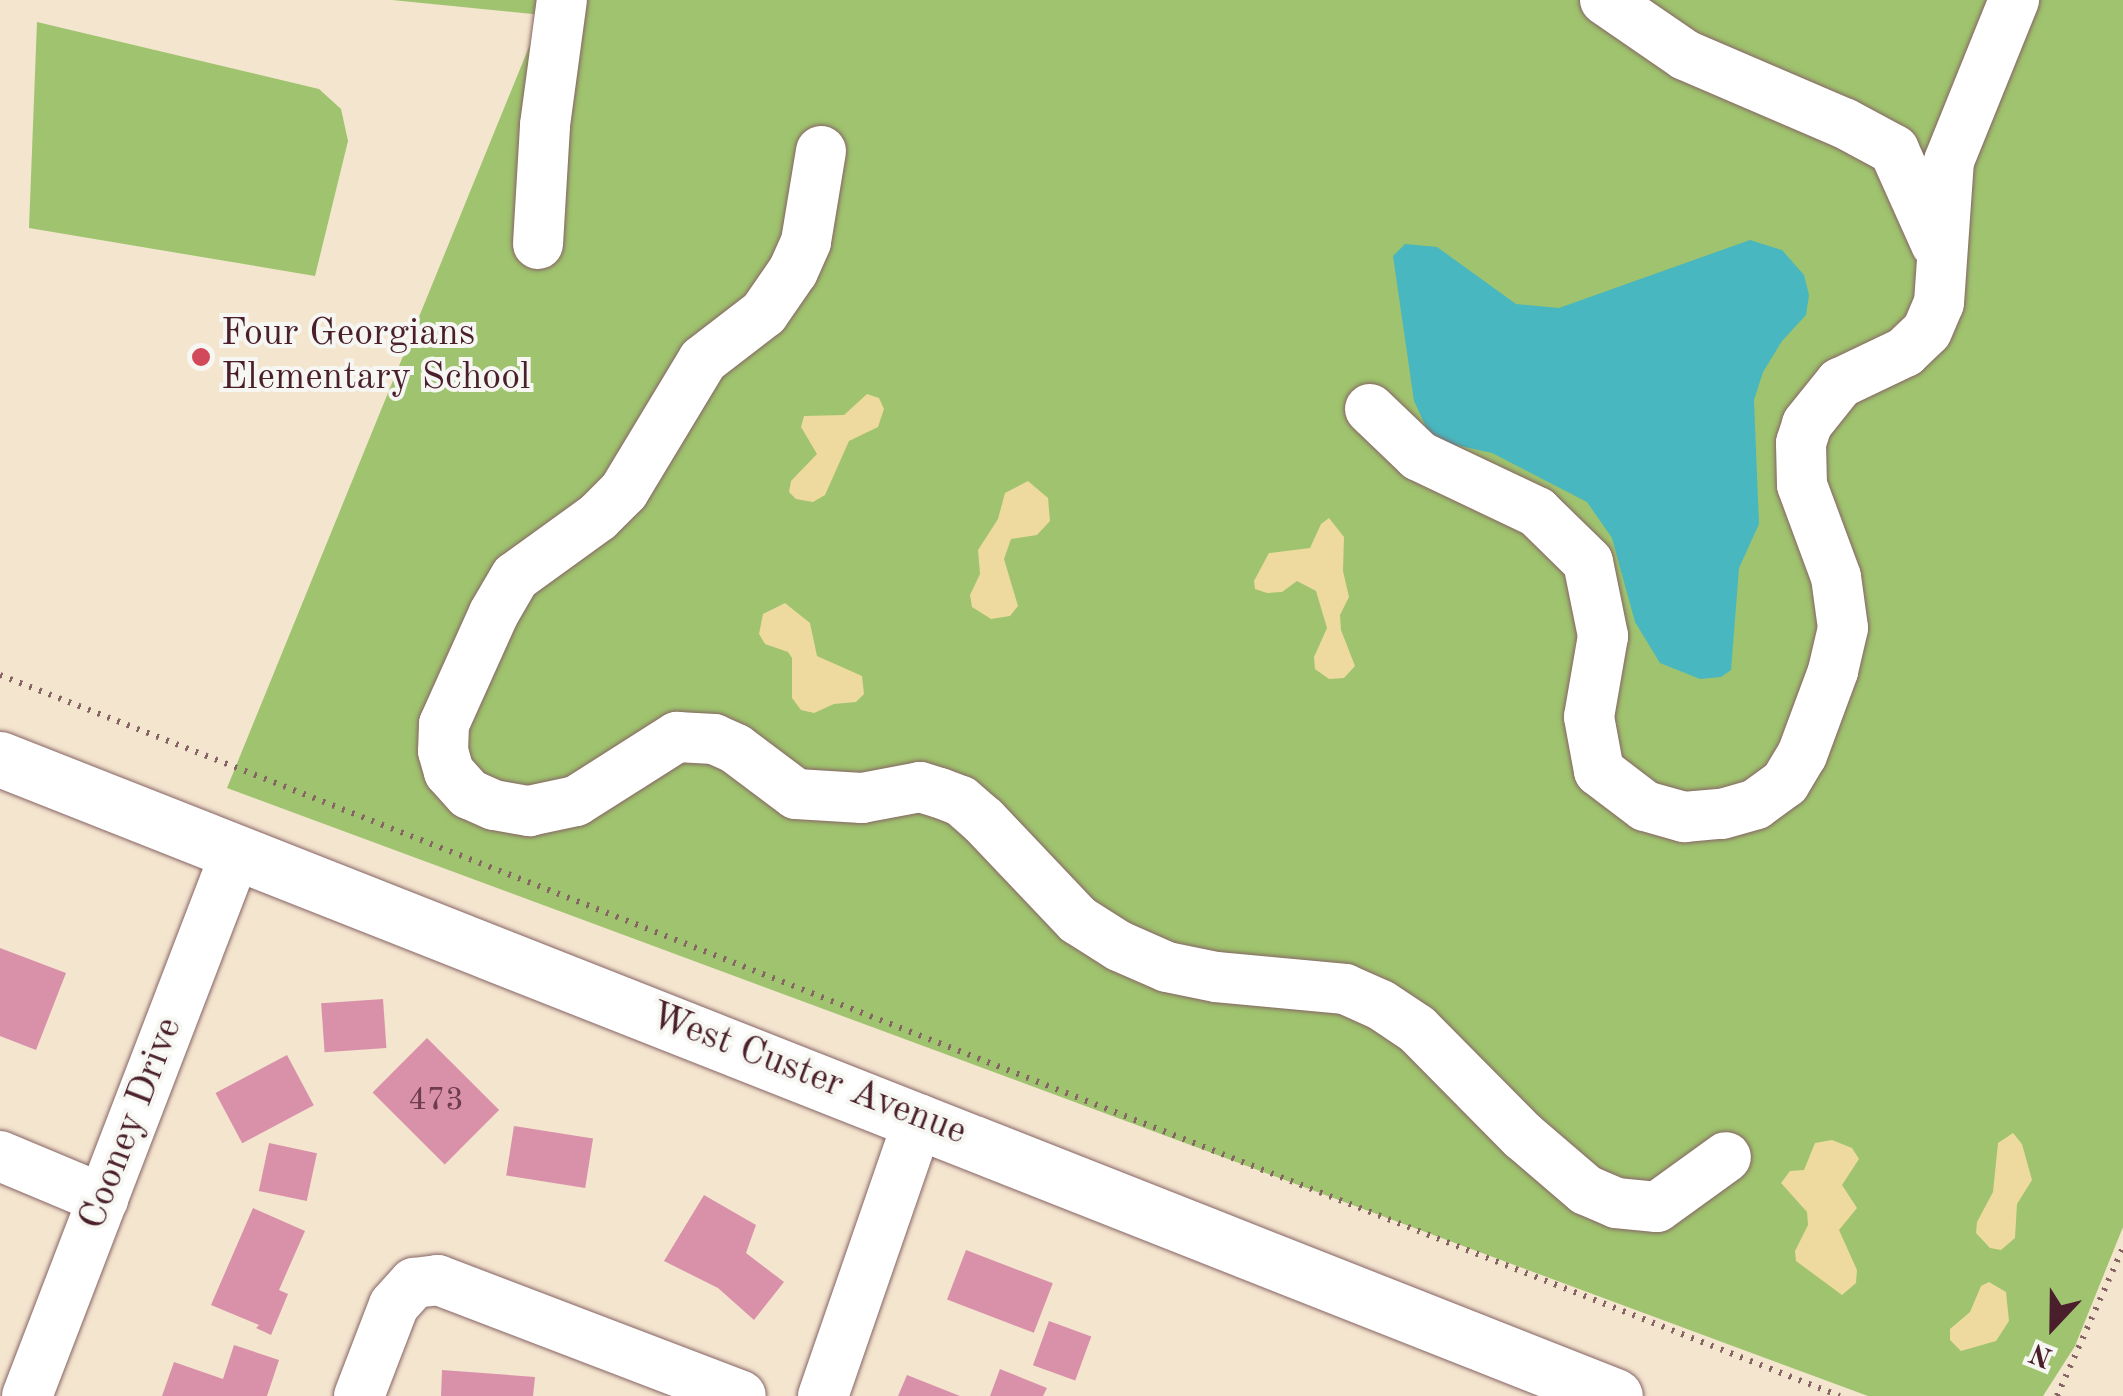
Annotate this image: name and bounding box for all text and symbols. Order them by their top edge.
place label: Four Georgians Elementary School [221,312,530,402]
marker: Four Georgians Elementary School [190,346,212,368]
street label: West Custer Avenue [644,994,972,1156]
street label: Cooney Drive [71,1012,193,1236]
house number: 473 [408,1082,464,1120]
north arrow [2003,1276,2103,1376]
text: N [2027,1337,2057,1371]

